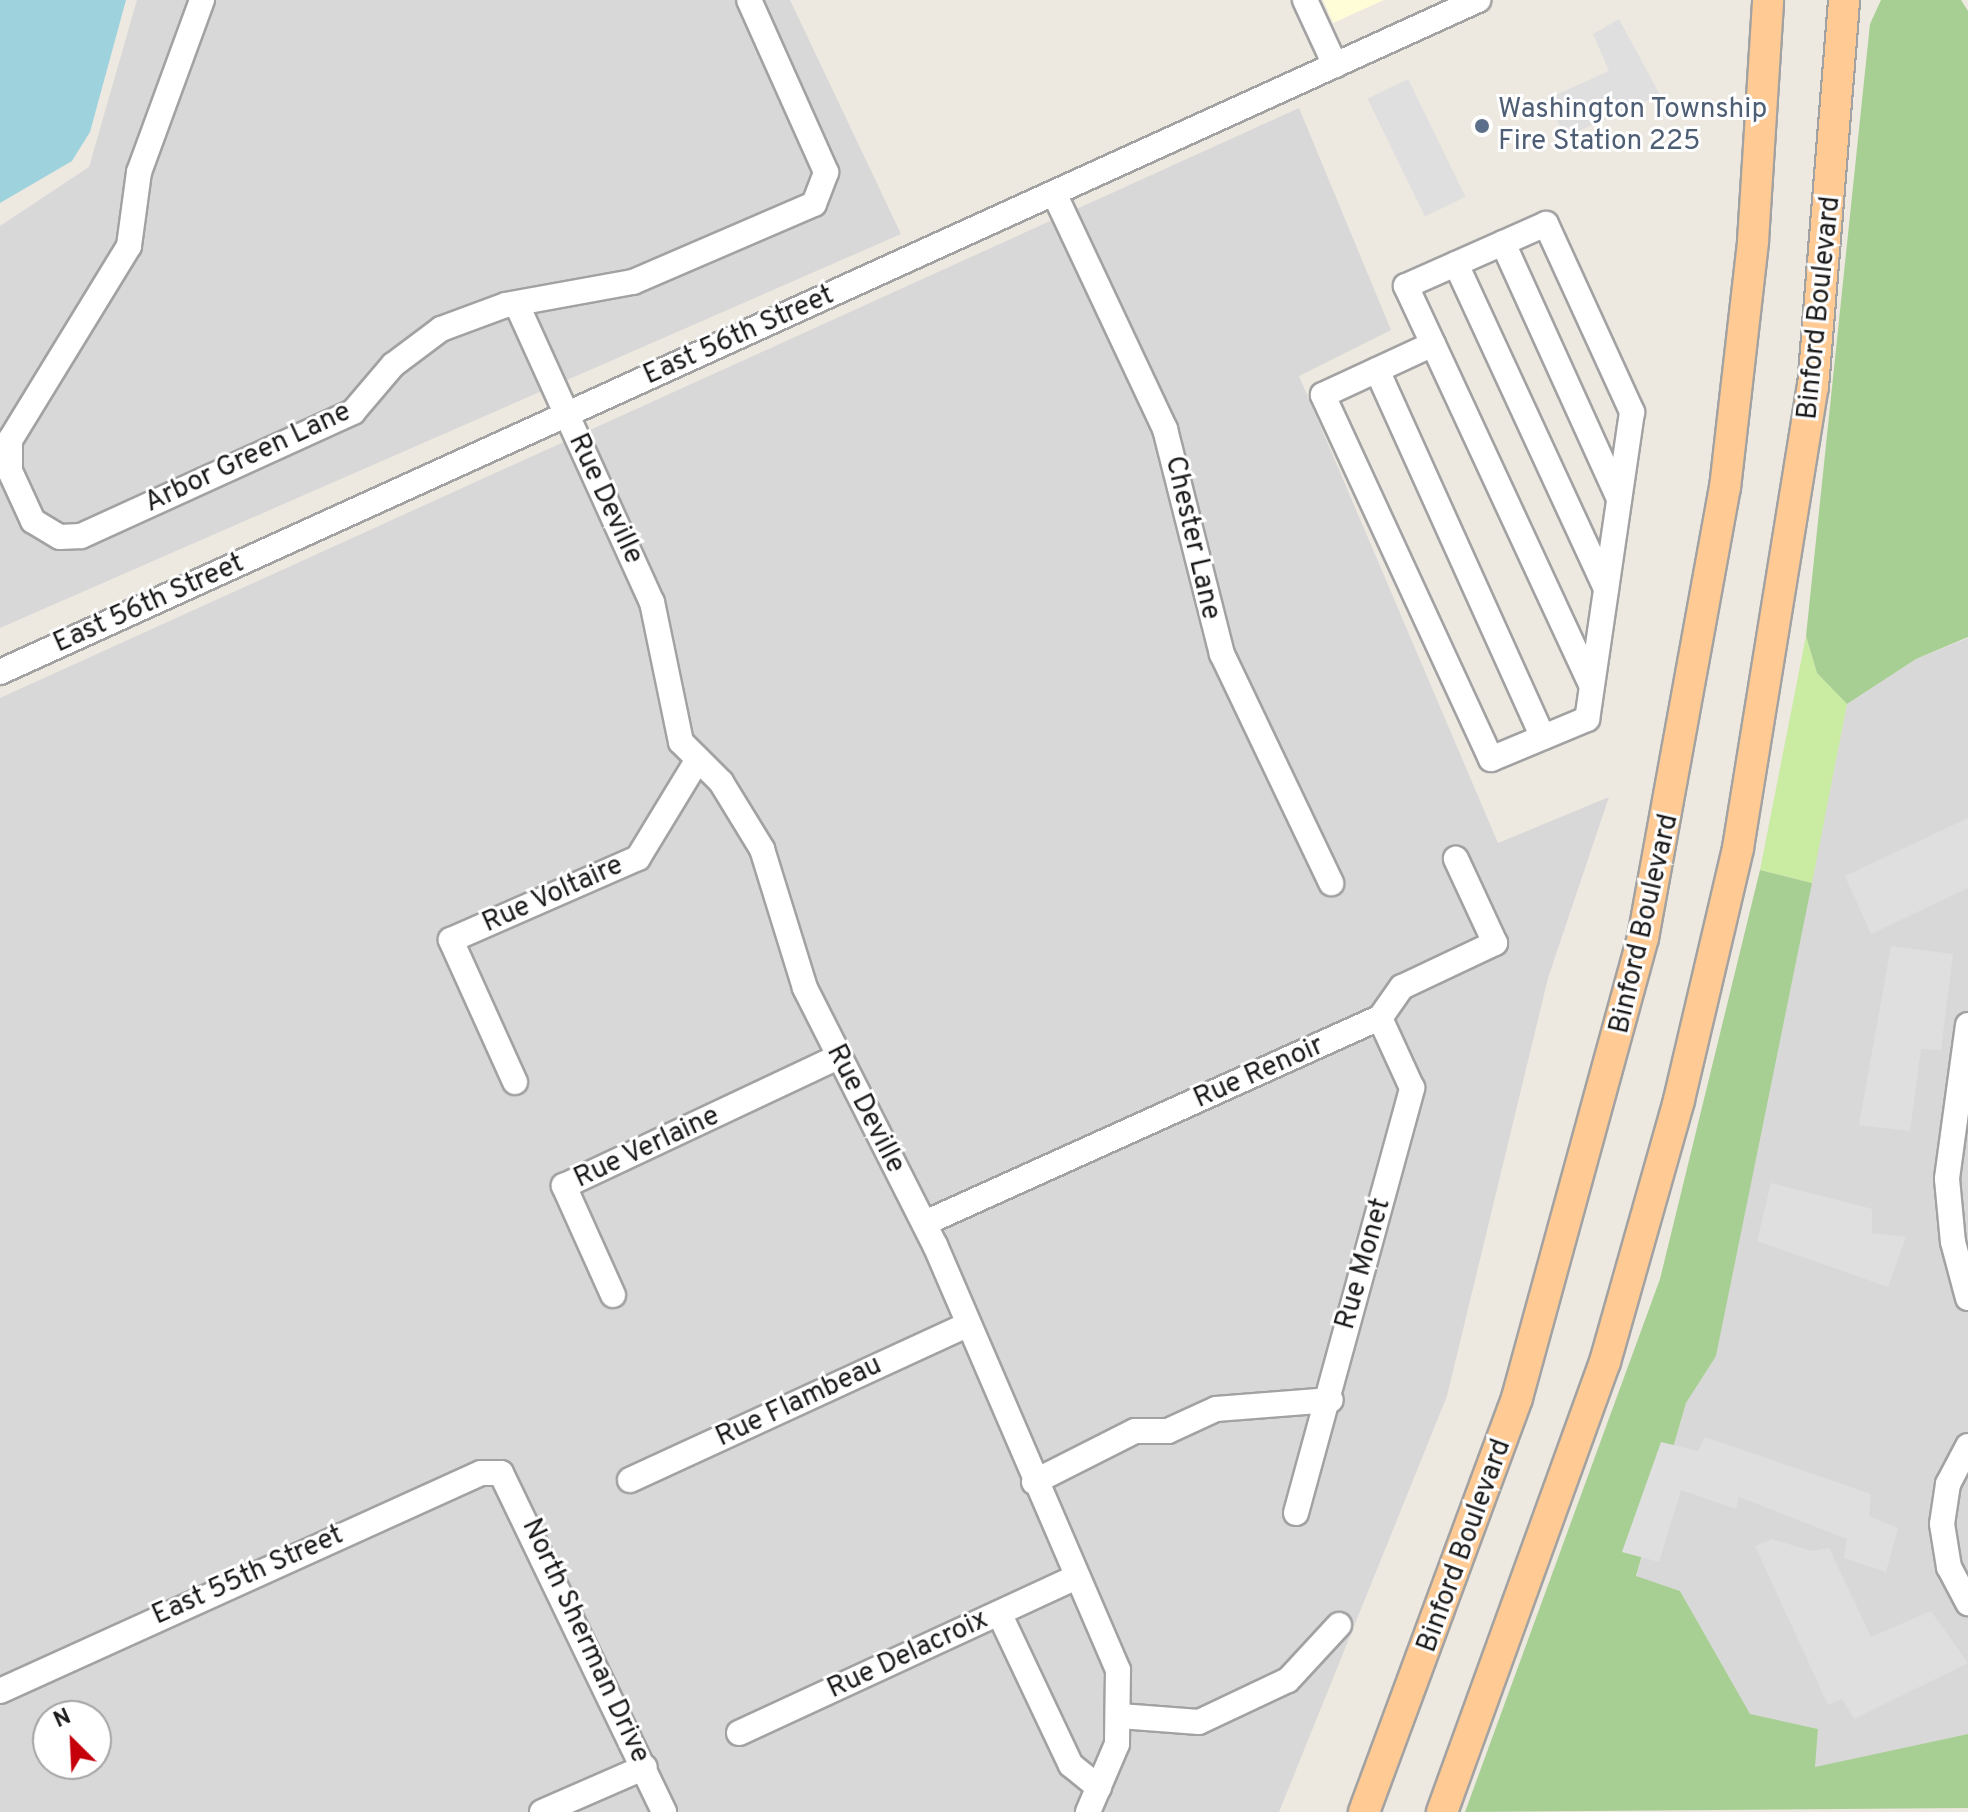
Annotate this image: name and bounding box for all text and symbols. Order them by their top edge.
place label: Washington Township Fire Station 225 [1498,93,1768,159]
marker: Washington Township Fire Station 225 [1473,117,1491,135]
street label: Binford Boulevard [1792,195,1848,421]
street label: East 56th Street [639,279,839,393]
street label: Arbor Green Lane [140,396,356,520]
street label: Rue Deville [560,428,650,570]
street label: Chester Lane [1157,453,1227,623]
street label: East 56th Street [49,547,249,661]
street label: Binford Boulevard [1603,811,1687,1037]
street label: Rue Voltaire [477,849,629,941]
street label: Rue Renoir [1189,1029,1329,1117]
street label: Rue Deville [818,1039,912,1179]
street label: Rue Verlaine [568,1099,726,1197]
street label: Rue Monet [1329,1194,1399,1334]
street label: Rue Flambeau [711,1349,887,1455]
street label: Binford Boulevard [1411,1435,1519,1657]
street label: North Sherman Drive [514,1513,656,1769]
street label: East 55th Street [147,1519,349,1633]
street label: Rue Delacroix [822,1603,994,1707]
north arrow [32,1700,112,1780]
text: N [50,1704,76,1735]

